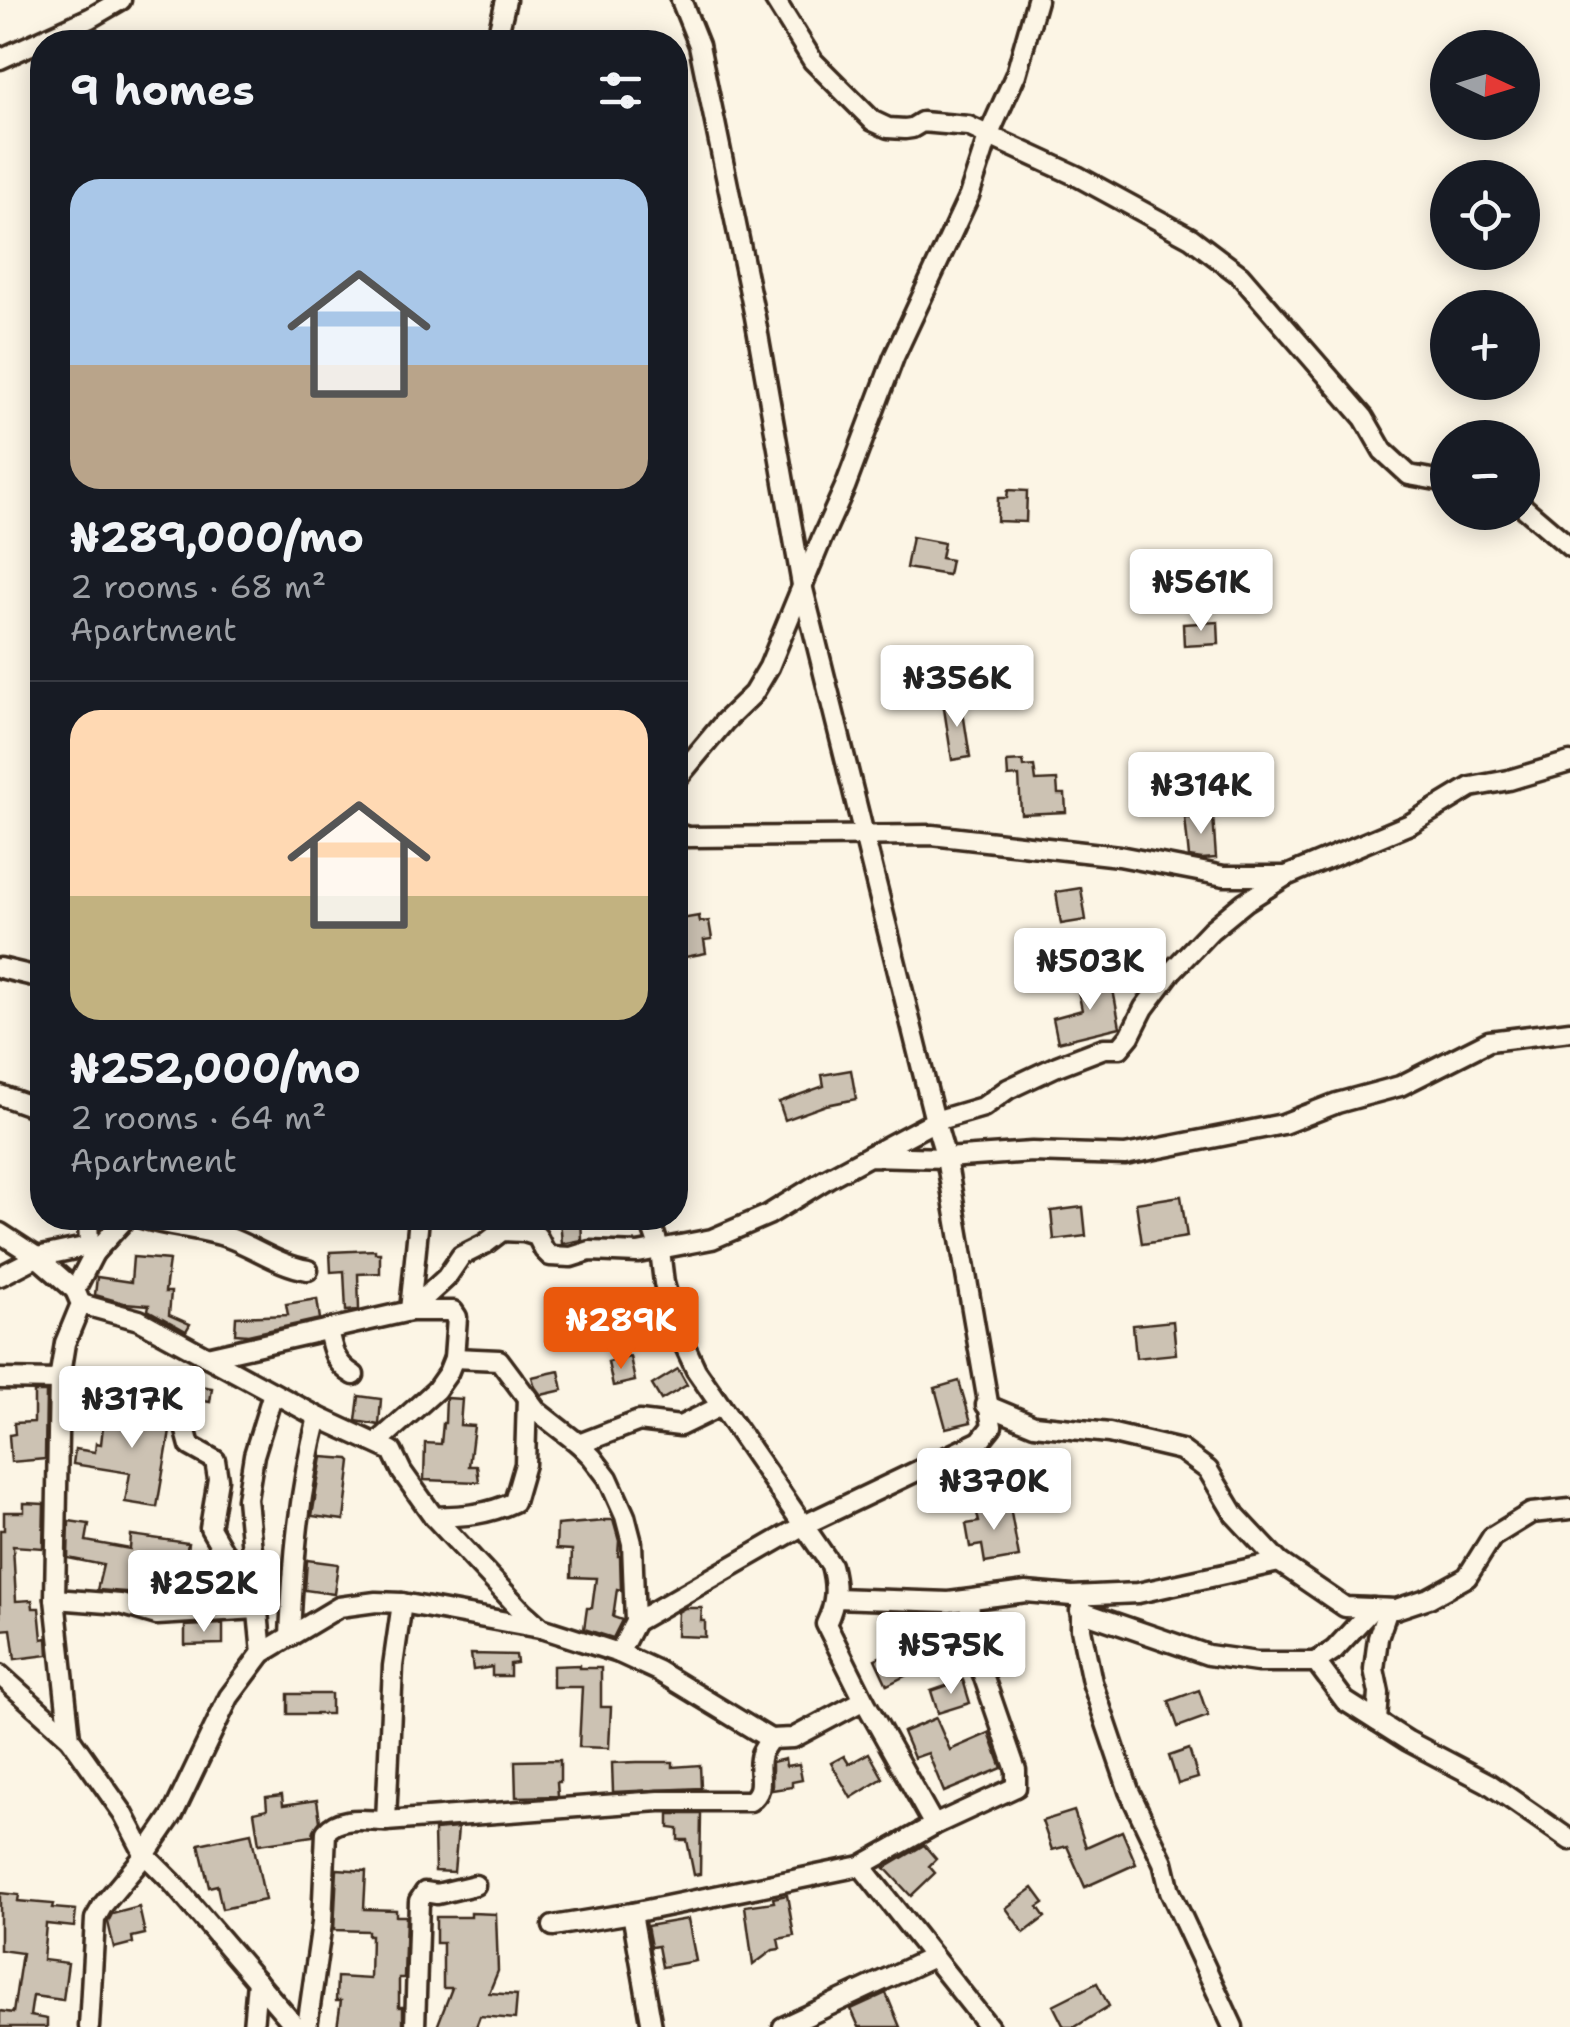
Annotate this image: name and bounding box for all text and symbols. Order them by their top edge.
north arrow [1430,30,1540,140]
map controls [1430,30,1540,530]
text: 9 homes [70,62,255,118]
icon: filters [593,63,648,118]
button: locate [1430,160,1540,270]
icon: home [269,244,449,424]
button: + [1430,290,1540,400]
button: − [1430,420,1540,530]
text: ₦289,000/mo [70,509,364,565]
pin: ₦561K [1131,549,1271,634]
text: ₦561K [1152,560,1250,603]
text: 2 rooms · 68 m² [70,565,326,608]
text: Apartment [70,608,237,651]
pin: ₦356K [887,645,1027,730]
text: ₦356K [903,656,1011,699]
pin: ₦314K [1131,752,1271,837]
text: ₦314K [1150,763,1252,806]
icon: home [269,775,449,955]
pin: ₦503K [1020,928,1160,1013]
text: ₦503K [1036,939,1144,982]
text: ₦252,000/mo [70,1040,361,1096]
text: 2 rooms · 64 m² [70,1096,326,1139]
text: Apartment [70,1139,237,1182]
pin: ₦289K [551,1287,691,1372]
text: ₦289K [566,1298,676,1341]
pin: ₦317K [62,1366,202,1451]
text: ₦317K [81,1377,183,1420]
pin: ₦370K [924,1448,1064,1533]
text: ₦370K [939,1459,1049,1502]
pin: ₦252K [134,1550,274,1635]
text: ₦252K [150,1561,258,1604]
pin: ₦575K [881,1612,1021,1697]
text: ₦575K [898,1623,1004,1666]

